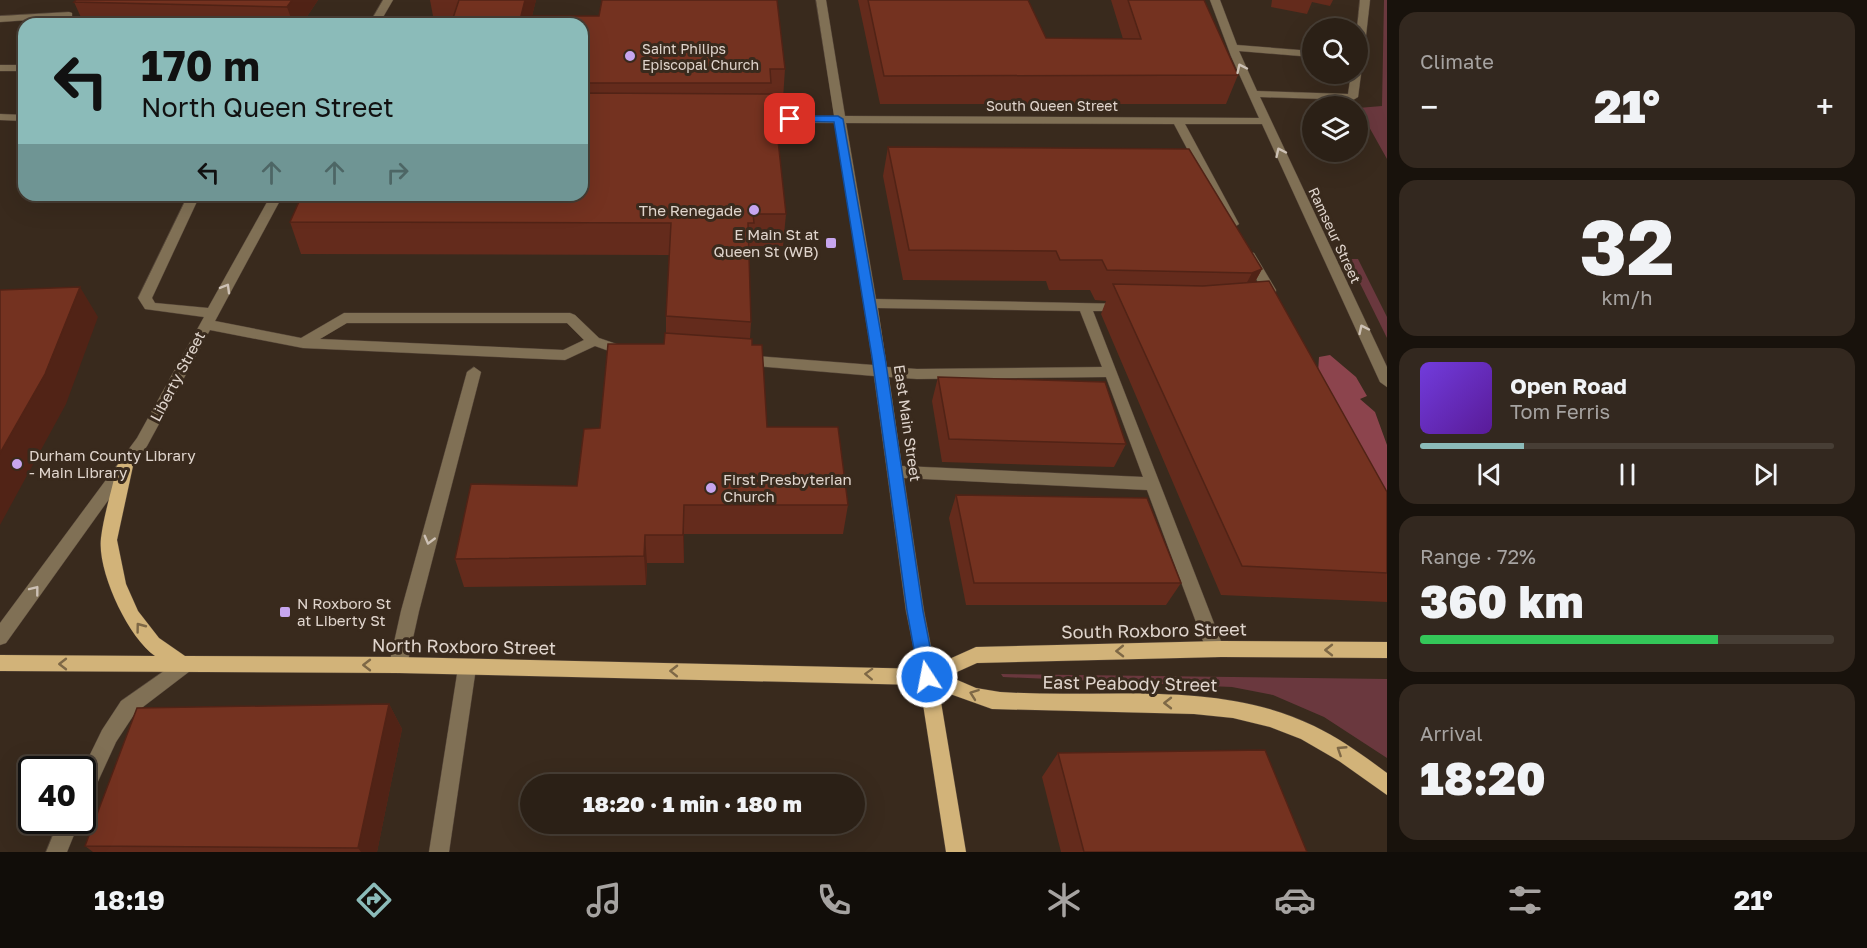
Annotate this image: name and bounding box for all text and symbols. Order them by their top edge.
map controls [1302,18,1368,162]
button: search [1302,18,1368,84]
text: 170 m [141,40,260,90]
place label: Saint Philips Episcopal Church [642,40,759,73]
icon: left [42,42,120,120]
marker: Saint Philips Episcopal Church [623,49,637,63]
text: Climate [1420,49,1494,73]
one-way arrow [1237,64,1249,75]
text: 21° [1594,79,1660,133]
text: − [1420,87,1438,126]
text: + [1816,87,1834,126]
text: North Queen Street [141,91,394,123]
pin [764,93,815,144]
button: layers [1302,96,1368,162]
street label: South Queen Street [986,97,1118,114]
icon: arrive [773,102,806,135]
one-way arrow [1276,148,1288,159]
icon: left [192,156,225,189]
icon: ahead [255,156,288,189]
icon: ahead [318,156,351,189]
icon: right [381,156,414,189]
street label: Ramseur Street [1305,184,1365,286]
text: 32 [1579,199,1675,292]
place label: The Renegade [639,201,742,219]
marker: The Renegade [747,203,761,217]
place label: E Main St at Queen St (WB) [714,225,819,260]
marker: E Main St at Queen St (WB) [824,236,838,250]
one-way arrow [219,284,230,294]
text: km/h [1602,285,1652,309]
one-way arrow [1359,324,1371,335]
street label: Liberty Street [146,328,208,424]
street label: East Main Street [891,363,925,483]
text: Open Road [1510,372,1627,399]
text: Tom Ferris [1510,399,1610,423]
place label: Durham County Library - Main Library [29,446,196,481]
marker: Durham County Library - Main Library [10,457,24,471]
icon: previous [1473,458,1506,491]
icon: pause [1611,458,1644,491]
icon: next [1749,458,1782,491]
place label: First Presbyterian Church [723,470,852,505]
marker: First Presbyterian Church [704,481,718,495]
one-way arrow [423,534,436,544]
text: Range · 72% [1420,544,1536,568]
text: 360 km [1420,574,1584,628]
one-way arrow [28,585,39,596]
place label: N Roxboro St at Liberty St [297,594,391,629]
marker: N Roxboro St at Liberty St [278,605,292,619]
street label: South Roxboro Street [1061,617,1247,643]
one-way arrow [137,623,148,634]
street label: North Roxboro Street [372,633,556,659]
one-way arrow [1324,644,1333,656]
position arrow [895,645,959,709]
one-way arrow [1116,645,1125,658]
one-way arrow [58,658,67,670]
one-way arrow [362,659,371,671]
one-way arrow [670,665,679,677]
one-way arrow [865,668,874,681]
street label: East Peabody Street [1042,670,1218,696]
one-way arrow [970,688,980,701]
one-way arrow [1164,697,1173,709]
text: Arrival [1420,721,1483,745]
one-way arrow [1336,746,1347,757]
text: 18:20 [1420,751,1546,805]
speed limit sign: 40 [18,756,96,834]
text: 18:20 · 1 min · 180 m [583,790,802,817]
icon: directions [353,879,395,921]
icon: music [583,879,625,921]
icon: phone [813,879,855,921]
icon: climate [1043,879,1085,921]
icon: car [1274,879,1316,921]
icon: filters [1504,879,1546,921]
text: 18:19 [94,884,165,916]
text: 21° [1734,884,1773,916]

